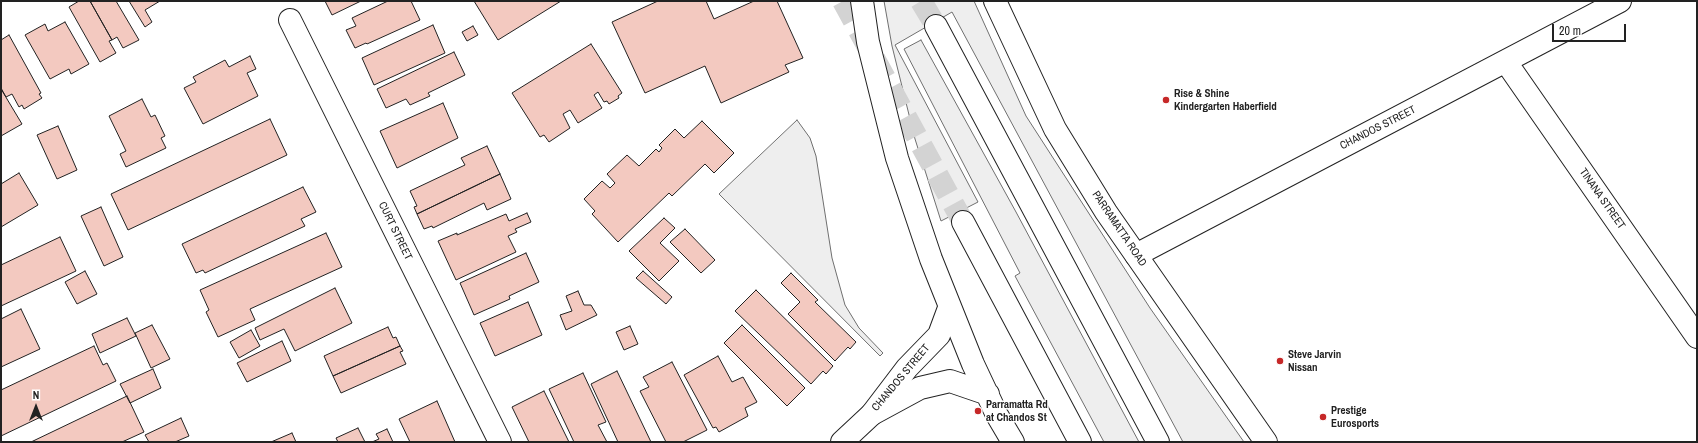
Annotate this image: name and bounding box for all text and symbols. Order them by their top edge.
scale bar [1554,16,1628,42]
text: 20 m [1559,23,1581,39]
place label: Rise & Shine Kindergarten Haberfield [1174,87,1277,113]
marker: Rise & Shine Kindergarten Haberfield [1161,95,1171,105]
street label: CHANDOS STREET [1338,103,1418,153]
street label: TINANA STREET [1576,166,1628,232]
street label: PARRAMATTA ROAD [1089,189,1149,269]
street label: CURT STREET [375,200,415,262]
street label: CHANDOS STREET [869,342,933,414]
place label: Steve Jarvin Nissan [1288,348,1341,374]
marker: Steve Jarvin Nissan [1275,356,1285,366]
north arrow [16,387,56,427]
text: N [33,388,39,402]
place label: Parramatta Rd at Chandos St [986,398,1048,424]
place label: Prestige Eurosports [1331,404,1379,430]
marker: Parramatta Rd at Chandos St [973,406,983,416]
marker: Prestige Eurosports [1318,412,1328,422]

